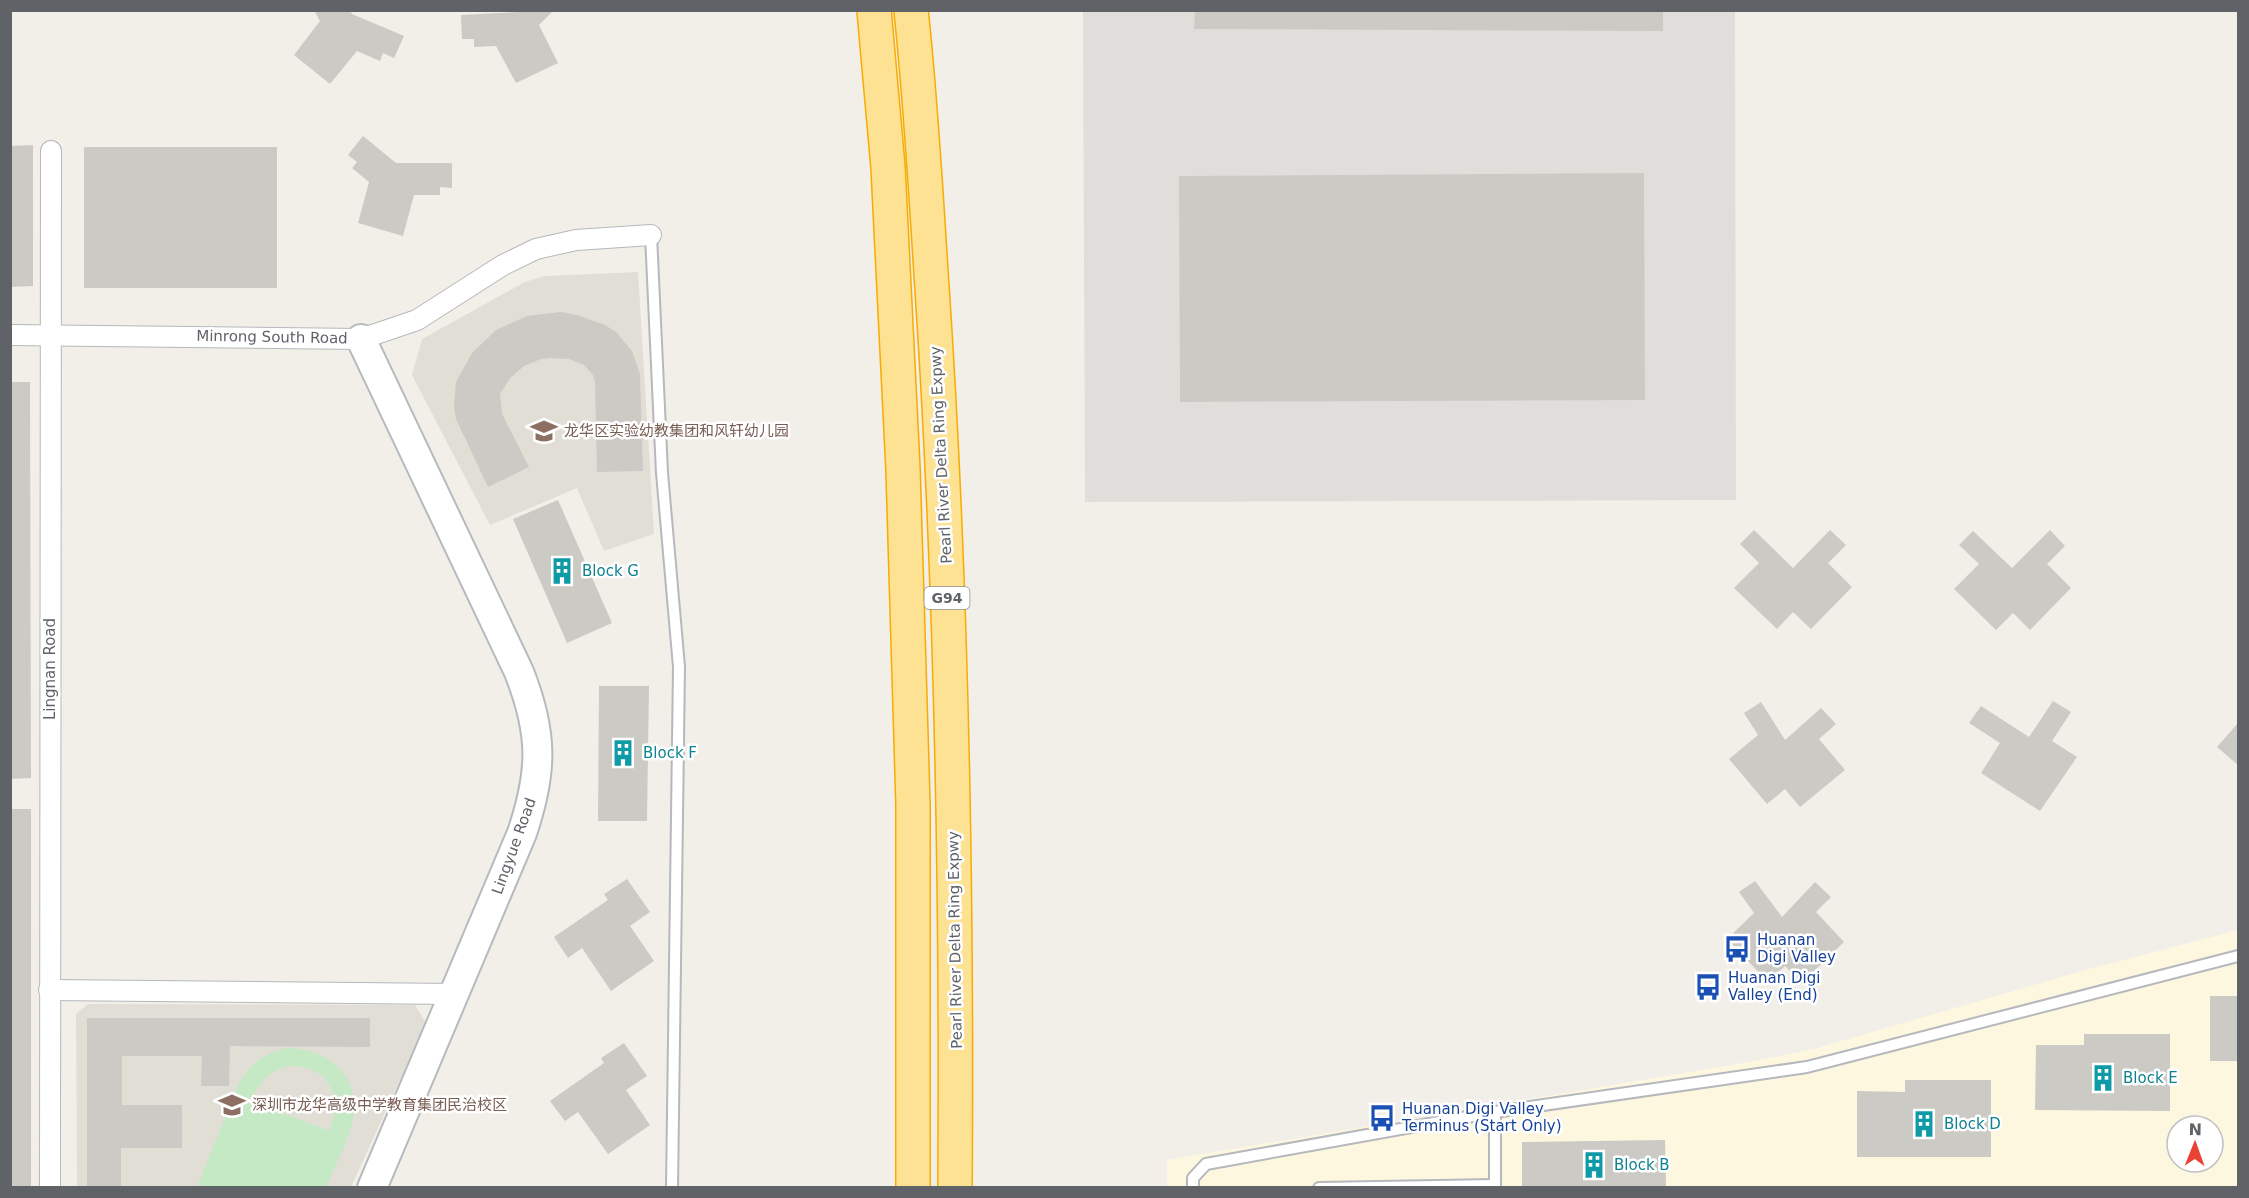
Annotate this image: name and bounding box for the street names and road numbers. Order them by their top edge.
street label: Minrong South Road [196,327,348,347]
street label: Pearl River Delta Ring Expwy [926,346,956,564]
road number: G94 [924,587,970,609]
street label: Lingnan Road [41,618,59,720]
street label: Lingyue Road [488,795,540,897]
street label: Pearl River Delta Ring Expwy [944,831,966,1049]

